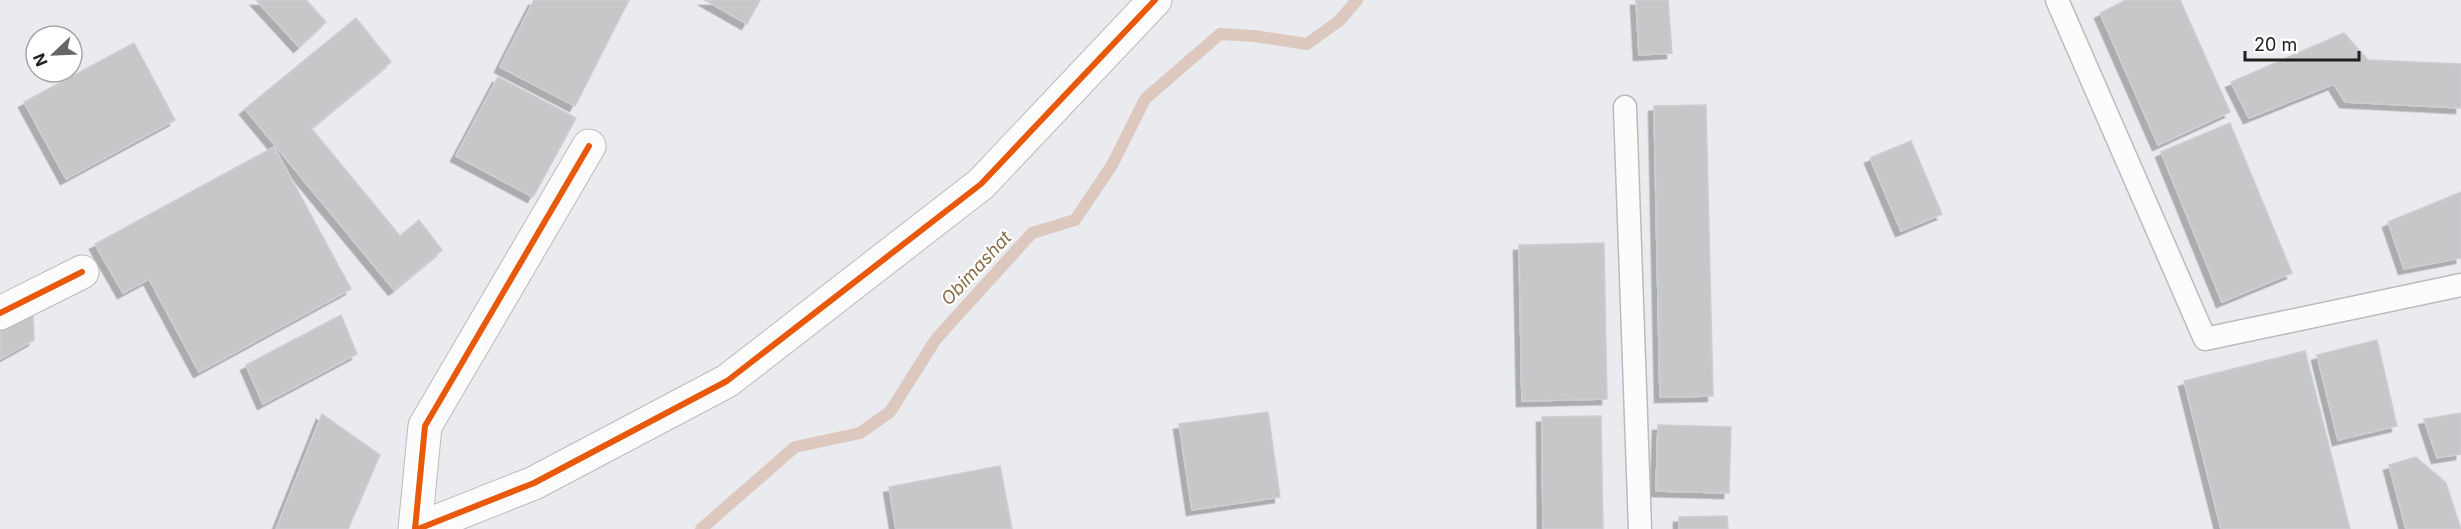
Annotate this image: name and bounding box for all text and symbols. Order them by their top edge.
north arrow [24,24,84,84]
scale bar [2245,24,2359,62]
text: 20 m [2254,34,2297,55]
text: N [29,50,52,69]
water label: Obimashat [937,226,1016,309]

